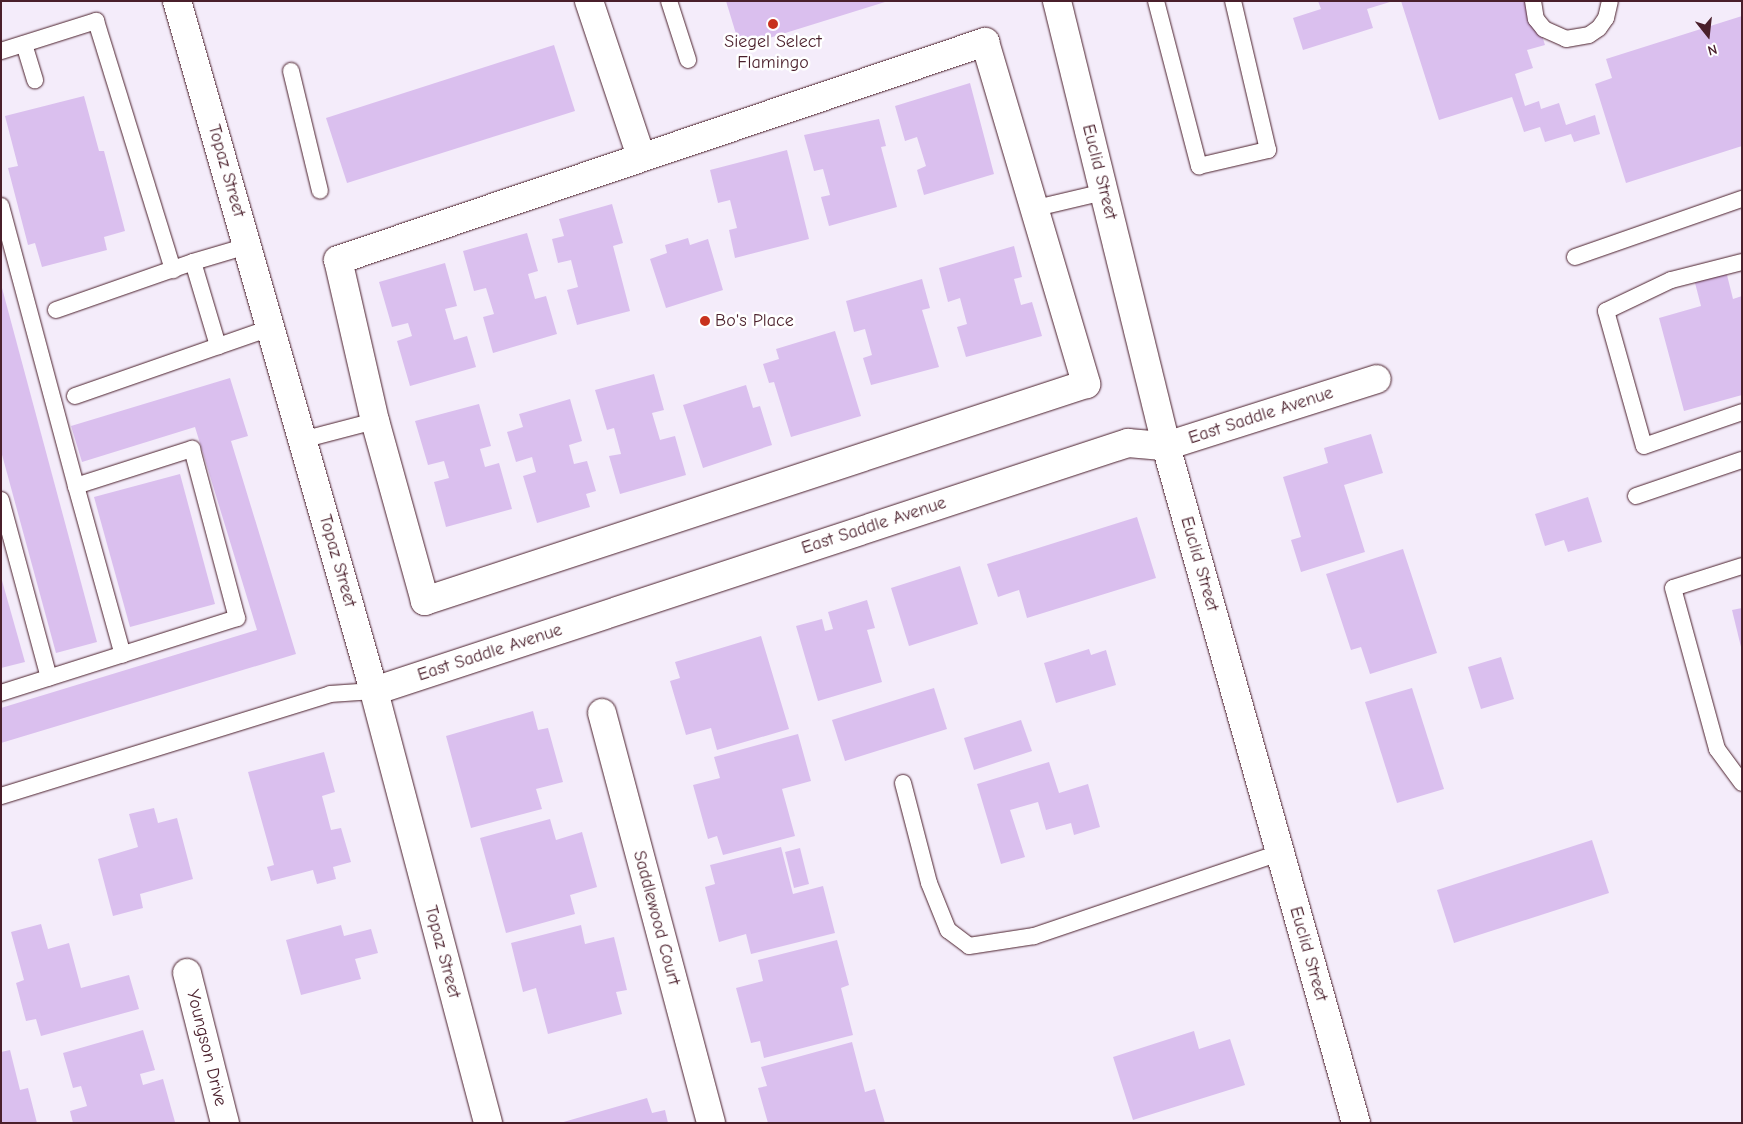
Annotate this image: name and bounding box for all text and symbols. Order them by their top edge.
north arrow [1683,10,1733,60]
marker: Siegel Select Flamingo [767,18,779,30]
place label: Siegel Select Flamingo [724,32,822,74]
text: N [1706,40,1719,59]
street label: Topaz Street [203,122,249,220]
street label: Euclid Street [1077,122,1121,222]
place label: Bo's Place [715,310,794,332]
marker: Bo's Place [699,315,711,327]
street label: East Saddle Avenue [1186,382,1336,450]
street label: East Saddle Avenue [799,492,949,560]
street label: Topaz Street [314,512,360,610]
street label: Euclid Street [1175,514,1223,614]
street label: East Saddle Avenue [415,619,565,687]
street label: Saddlewood Court [628,848,684,988]
street label: Topaz Street [419,903,465,1001]
street label: Euclid Street [1284,904,1332,1004]
street label: Youngson Drive [181,987,231,1109]

